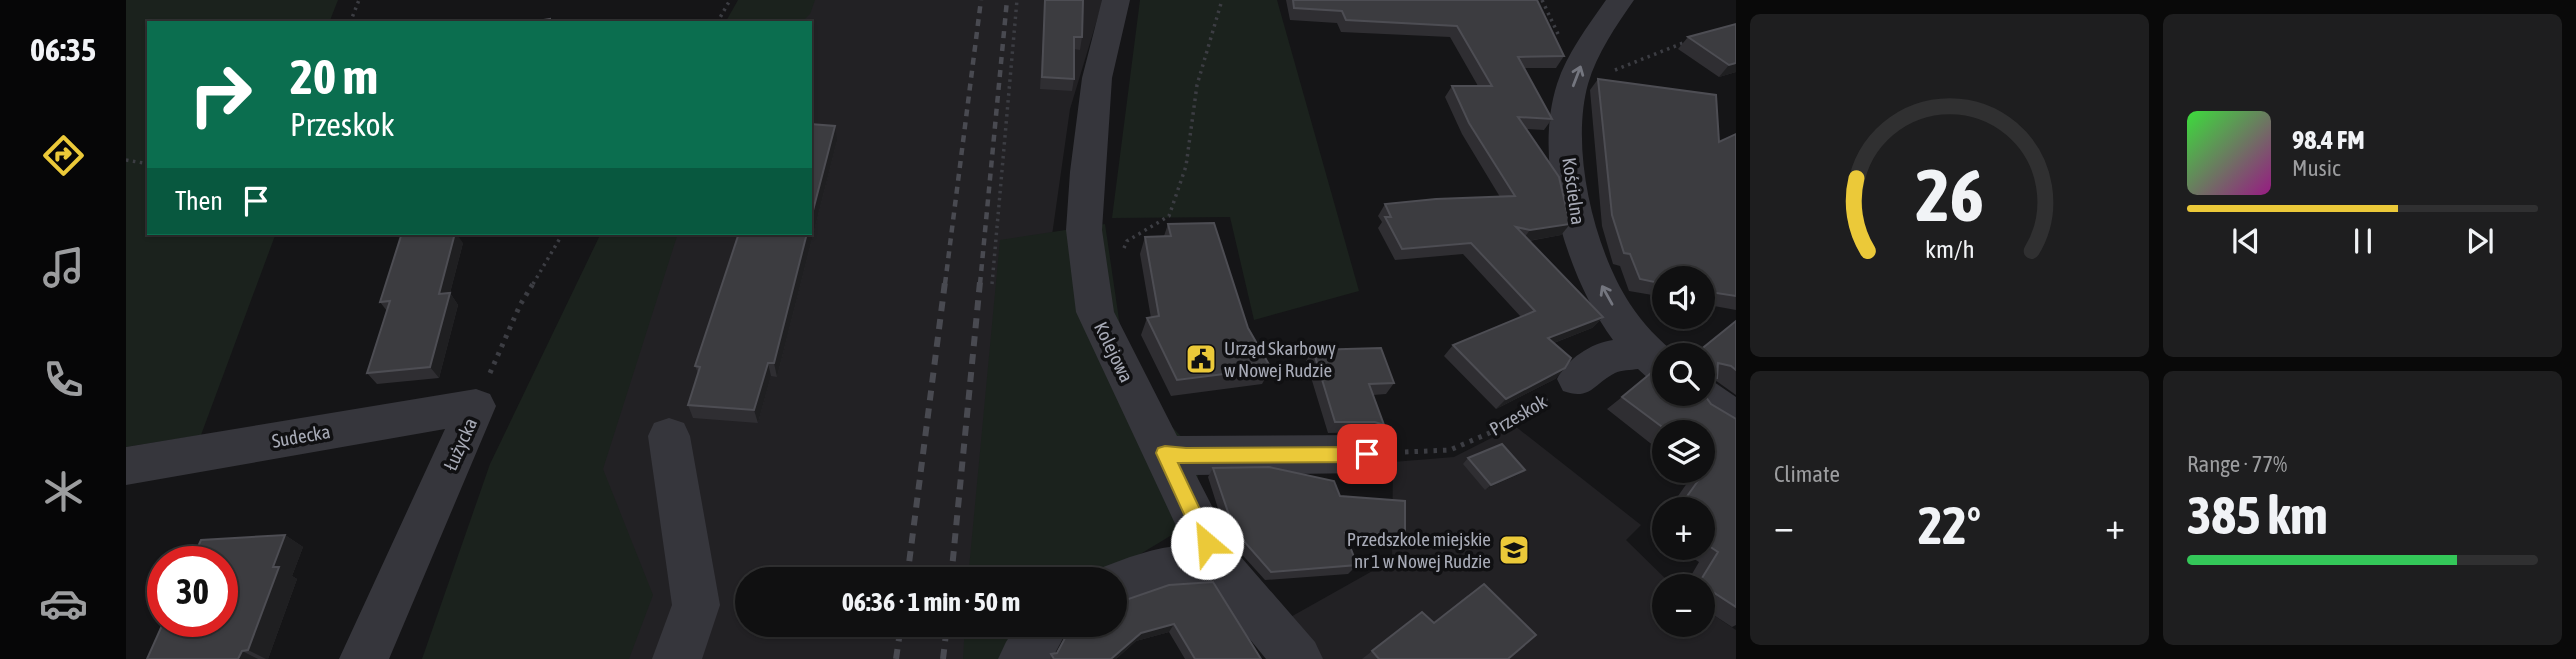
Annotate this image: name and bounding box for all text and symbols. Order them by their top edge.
text: 06:35 [30,31,96,68]
text: 20 m [290,48,378,104]
icon: right [175,49,266,140]
one-way arrow [1571,65,1584,87]
text: Przeskok [290,106,395,143]
text: 98.4 FM [2292,125,2365,155]
icon: directions [39,131,88,180]
text: 26 [1915,154,1984,237]
text: Music [2292,155,2340,181]
street label: Kościelna [1558,156,1590,226]
icon: arrive [237,182,275,220]
text: Then [175,186,223,216]
icon: previous [2227,222,2265,260]
icon: pause [2344,222,2382,260]
icon: next [2461,222,2499,260]
text: km/h [1925,235,1974,263]
icon: music [39,243,88,292]
map controls [1652,266,1715,637]
button: sound [1652,266,1715,329]
one-way arrow [1600,285,1614,305]
street label: Kolejowa [1090,318,1138,386]
place label: Urząd Skarbowy w Nowej Rudzie [1224,337,1336,381]
public building icon: Urząd Skarbowy w Nowej Rudzie [1184,342,1218,376]
button: search [1652,343,1715,406]
icon: phone [39,355,88,404]
street label: Przeskok [1486,390,1551,440]
street label: Łużycka [439,414,481,474]
street label: Sudecka [270,420,332,452]
button: layers [1652,420,1715,483]
pin [1337,424,1397,484]
icon: arrive [1348,435,1386,473]
text: Range · 77% [2187,451,2287,477]
text: Climate [1774,461,1840,487]
icon: climate [39,467,88,516]
text: 385 km [2187,485,2328,545]
text: 22° [1918,495,1981,555]
button: + [1652,497,1715,560]
text: − [1774,504,1794,547]
text: + [2105,504,2125,547]
position arrow [1170,506,1244,580]
place label: Przedszkole miejskie nr 1 w Nowej Rudzie [1347,528,1491,572]
school or university icon: Przedszkole miejskie nr 1 w Nowej Rudzie [1497,533,1531,567]
speed limit sign: 30 [147,546,238,637]
button: − [1652,574,1715,637]
icon: car [39,579,88,628]
text: 06:36 · 1 min · 50 m [842,587,1020,617]

